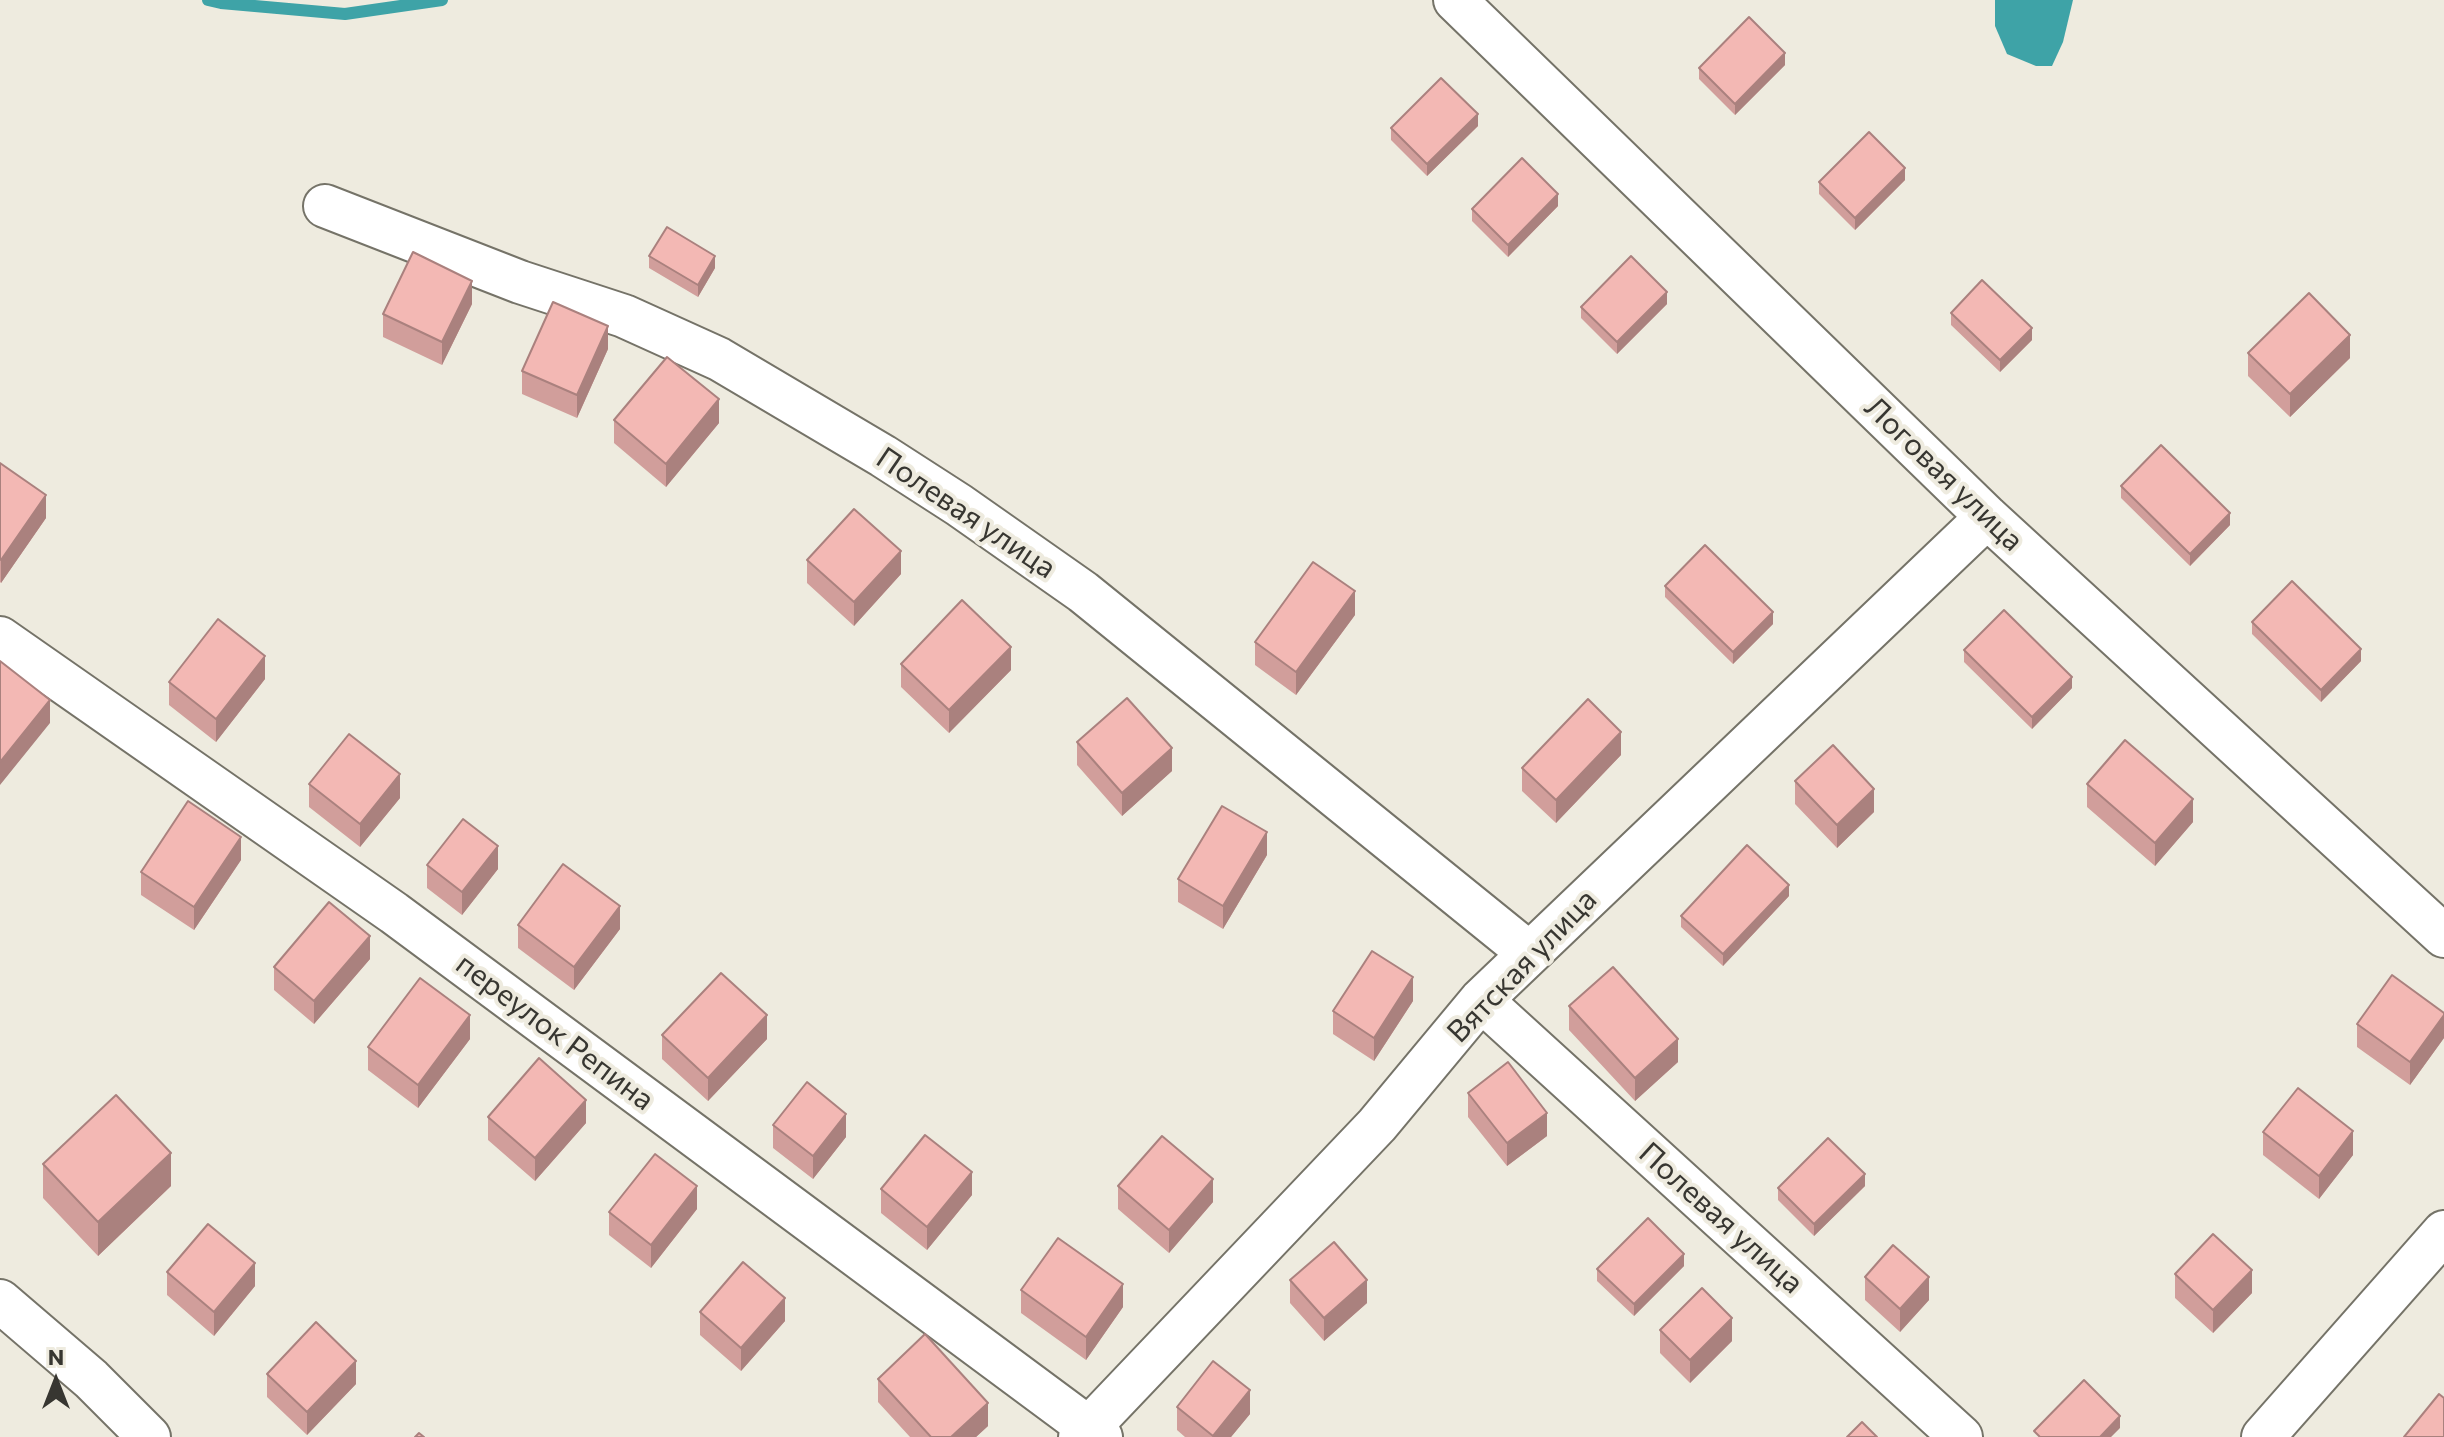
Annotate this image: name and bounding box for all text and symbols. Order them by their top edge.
street label: Логовая улица [1857,389,2031,559]
street label: Полевая улица [870,440,1062,586]
street label: Вятская улица [1440,882,1604,1050]
street label: переулок Репина [449,946,661,1118]
street label: Полевая улица [1632,1135,1810,1301]
north arrow [16,1341,96,1421]
text: N [48,1343,64,1370]

